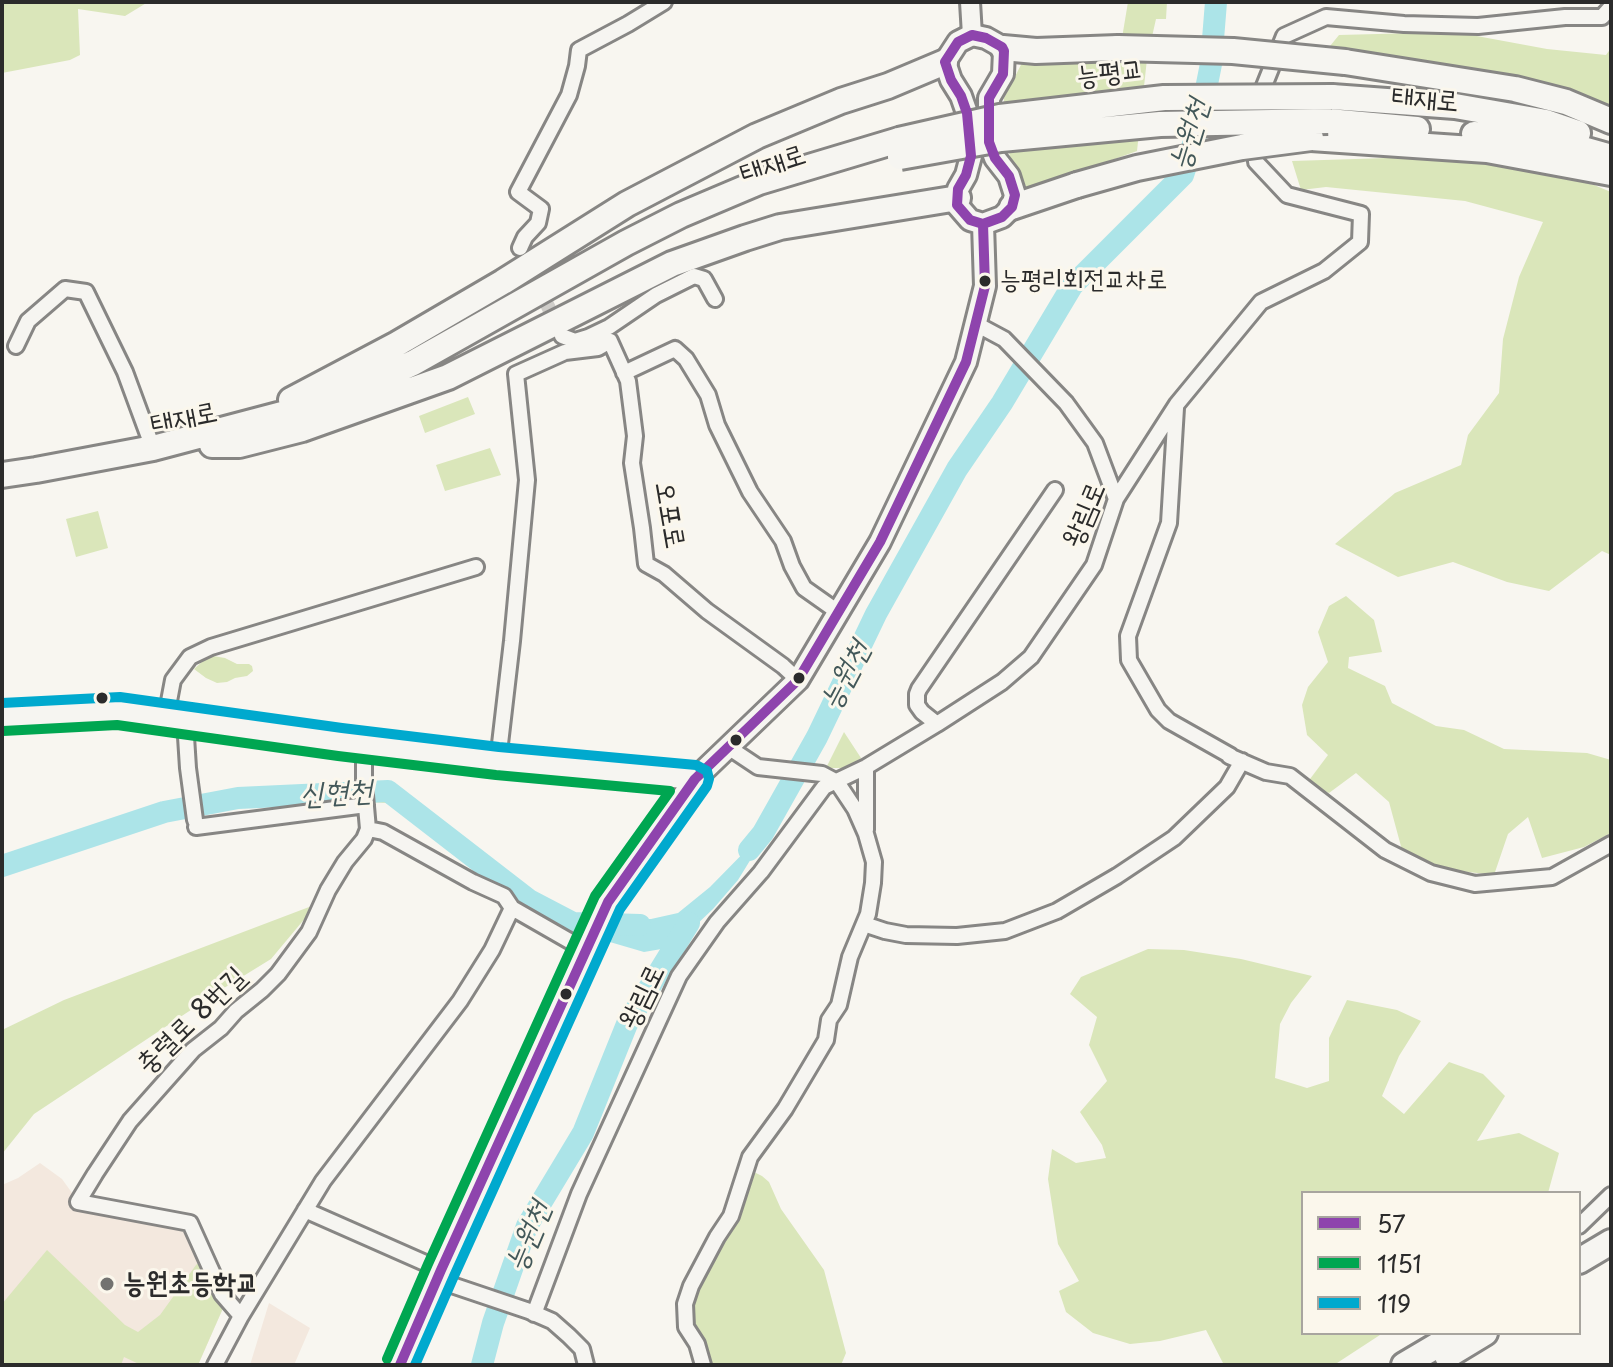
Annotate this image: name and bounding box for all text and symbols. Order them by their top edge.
street label: 능평교 [1074,53,1146,95]
street label: 태재로 [1390,80,1460,120]
water label: 능원천 [1162,95,1218,175]
street label: 태재로 [736,139,810,191]
place label: 능평리회전교차로 [1000,265,1167,297]
marker: 능평리회전교차로 [977,273,993,289]
street label: 태재로 [148,396,220,442]
street label: 왕림로 [1056,477,1114,553]
street label: 오포로 [647,479,691,551]
water label: 능원천 [813,636,879,716]
unlabelled marker [791,670,807,686]
unlabelled marker [94,690,110,706]
unlabelled marker [728,732,744,748]
water label: 신현천 [299,774,373,814]
street label: 왕림로 [613,959,673,1035]
street label: 충렬로 8번길 [130,961,254,1081]
unlabelled marker [558,986,574,1002]
legend [1301,1191,1581,1335]
water label: 능원천 [498,1197,560,1277]
text: 57 [1377,1205,1406,1241]
text: 1151 [1377,1245,1422,1281]
place label: 능원초등학교 [123,1267,258,1301]
marker: 능원초등학교 [98,1275,116,1293]
text: 119 [1377,1285,1411,1321]

